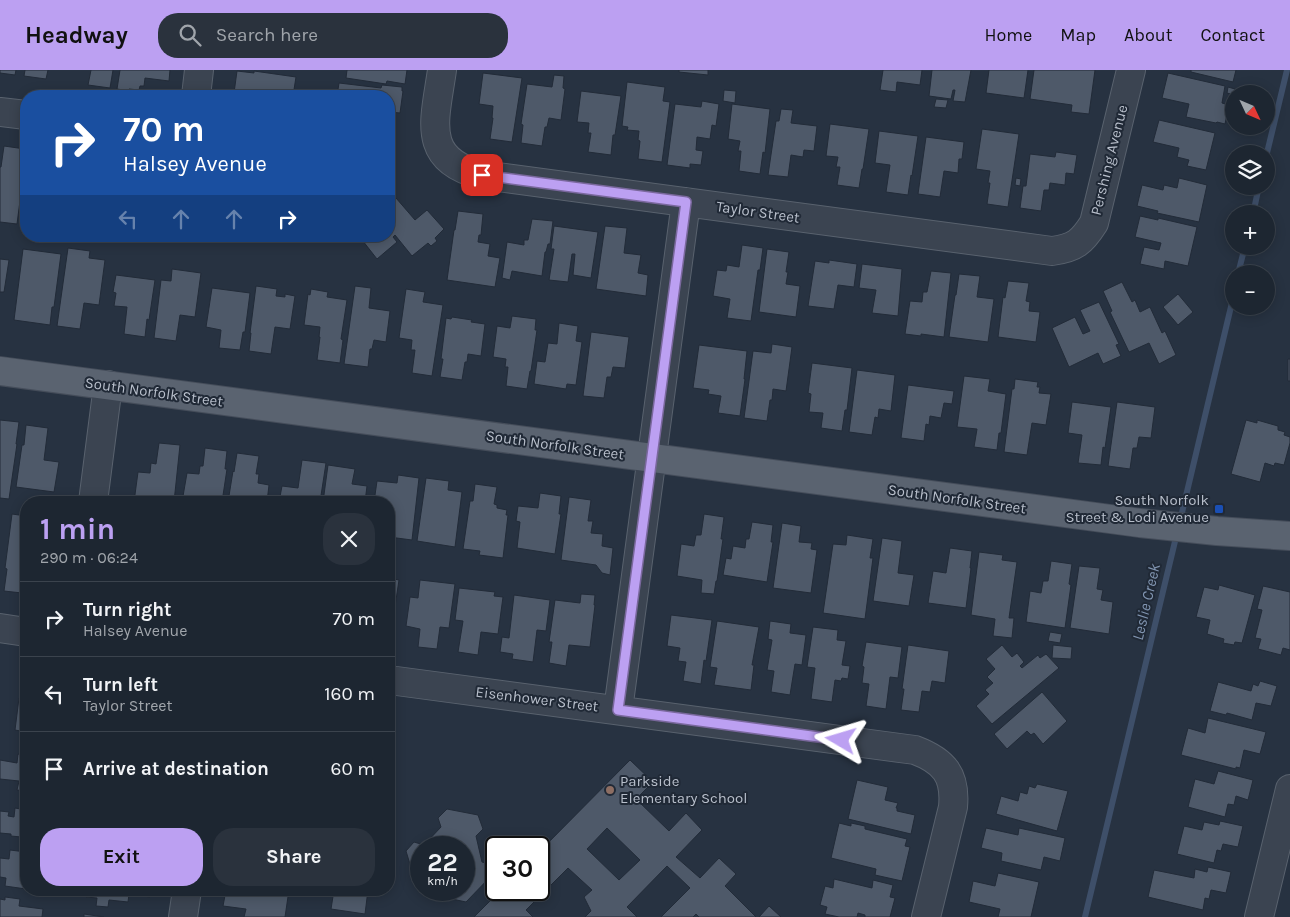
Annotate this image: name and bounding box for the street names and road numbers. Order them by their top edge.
street label: Pershing Avenue [1087,103,1131,217]
street label: Taylor Street [715,197,801,227]
street label: South Norfolk Street [84,373,225,411]
street label: South Norfolk Street [485,426,626,464]
street label: South Norfolk Street [887,480,1028,518]
street label: Eisenhower Street [475,683,600,716]

